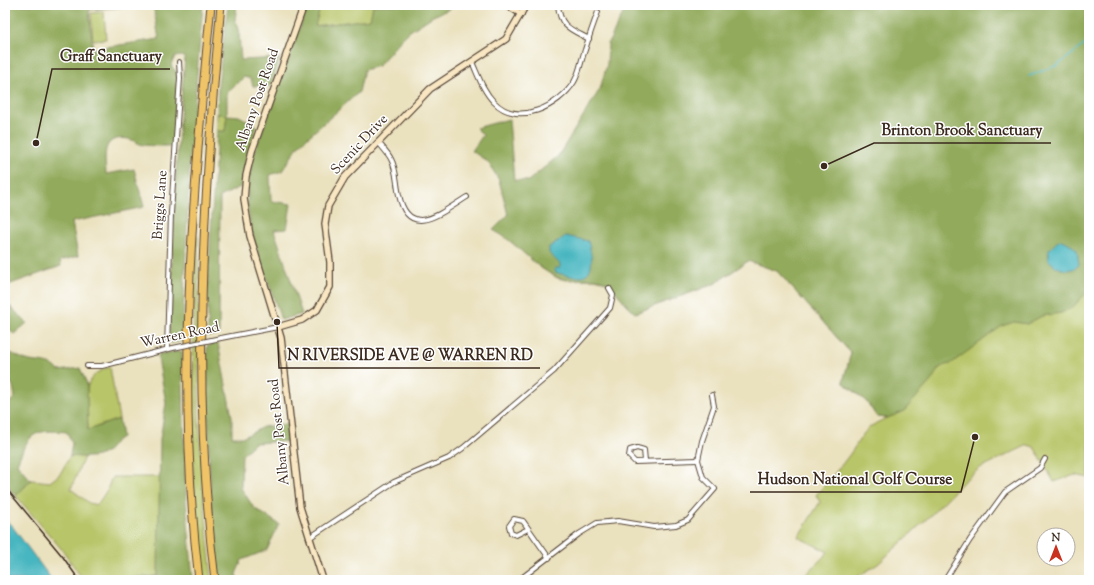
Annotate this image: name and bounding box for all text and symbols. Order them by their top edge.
callout: Graff Sanctuary [52,42,170,69]
street label: Albany Post Road [231,46,285,154]
text: Graff Sanctuary [60,47,163,68]
street label: Scenic Drive [327,110,393,180]
callout: Brinton Brook Sanctuary [874,116,1051,143]
text: Brinton Brook Sanctuary [881,121,1043,142]
street label: Briggs Lane [149,170,173,240]
street label: Warren Road [138,318,222,354]
callout: N RIVERSIDE AVE @ WARREN RD [279,341,540,368]
text: N RIVERSIDE AVE @ WARREN RD [287,346,533,367]
street label: Albany Post Road [264,378,296,486]
callout: Hudson National Golf Course [750,465,961,492]
text: Hudson National Golf Course [758,470,952,491]
north arrow [1036,527,1076,567]
text: N [1051,530,1061,546]

